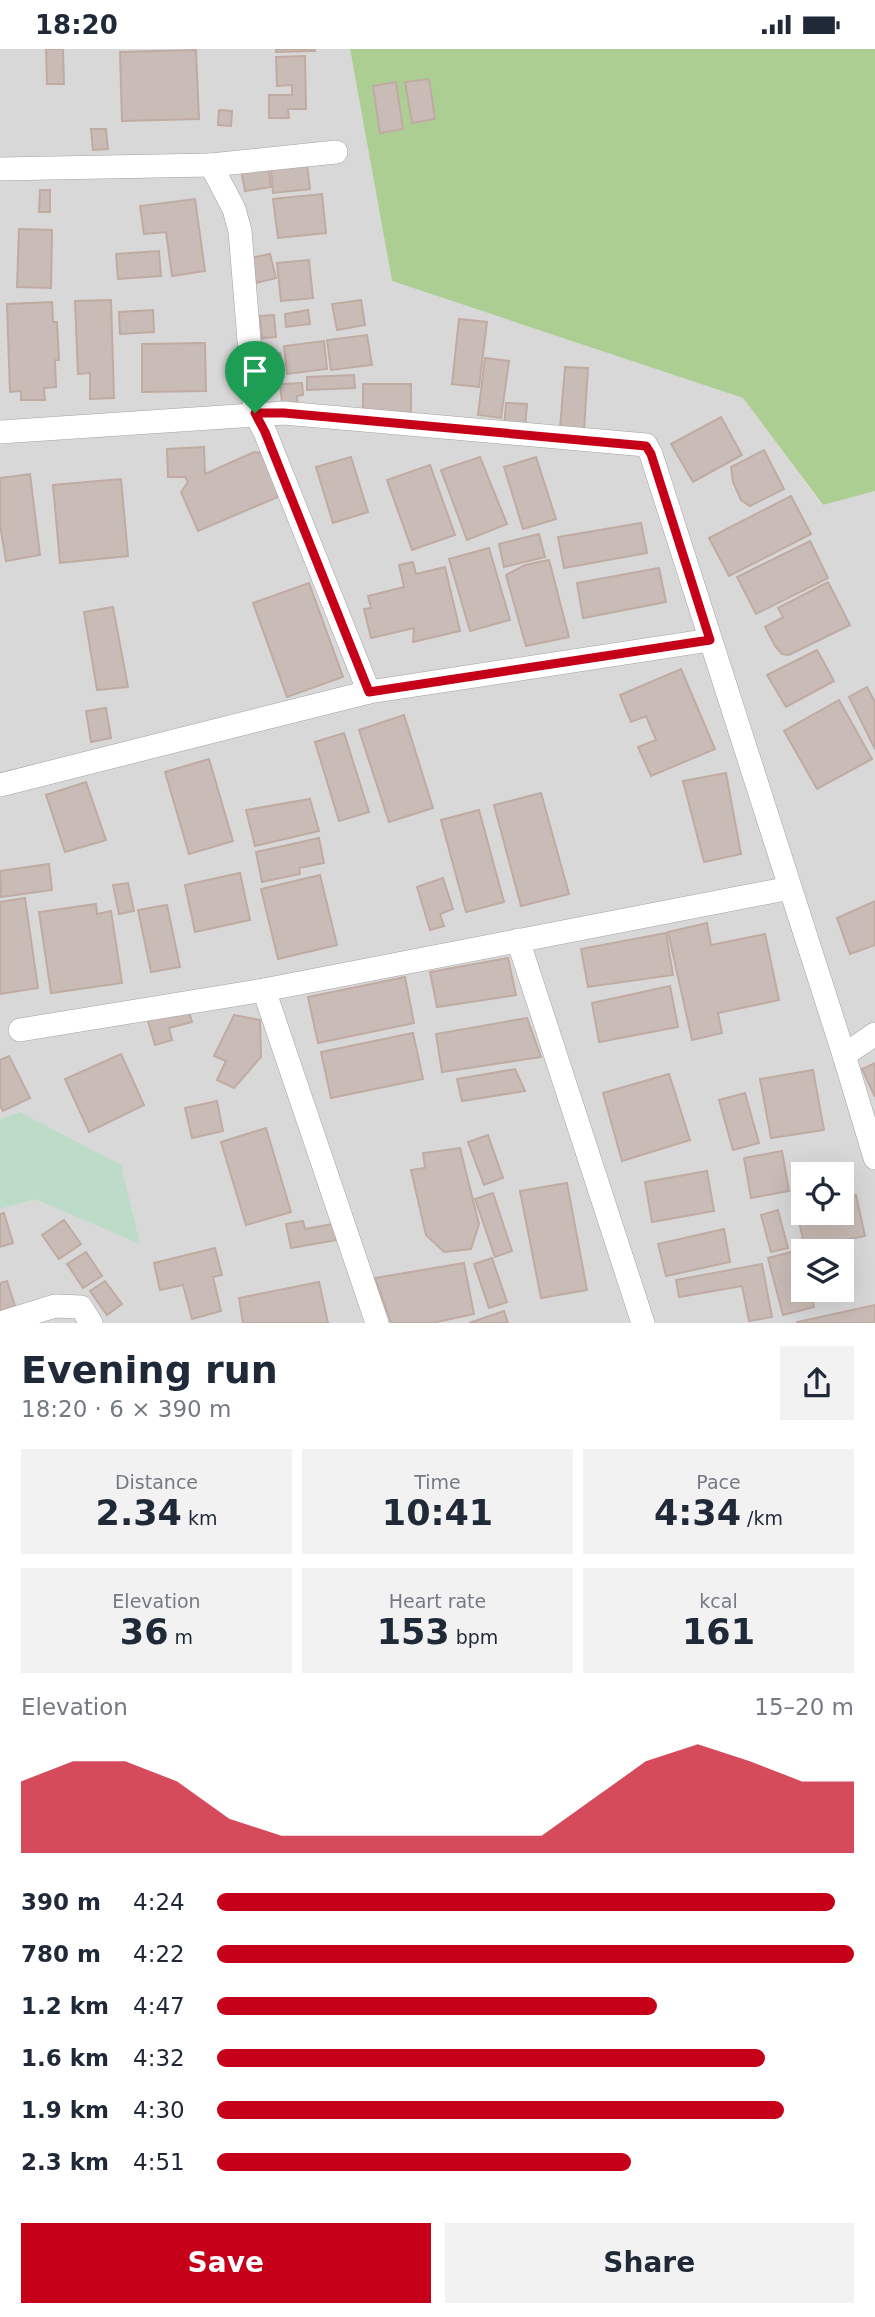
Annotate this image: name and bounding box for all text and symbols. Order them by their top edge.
text: 18:20 [35,10,118,40]
pin [225,341,285,413]
icon: arrive [236,352,274,390]
map controls [791,1162,854,1302]
button: locate [791,1162,854,1225]
button: layers [791,1239,854,1302]
button: share [780,1346,854,1420]
text: Evening run [21,1348,278,1392]
text: 18:20 · 6 × 390 m [21,1396,231,1422]
text: Distance [115,1471,198,1493]
text: Time [414,1471,461,1493]
text: Pace [696,1471,741,1493]
text: 2.34 [96,1493,182,1533]
text: 10:41 [382,1493,493,1533]
text: 4:34 [654,1493,741,1533]
text: km [182,1507,217,1529]
text: /km [741,1507,783,1529]
text: Elevation [112,1590,201,1612]
text: Heart rate [389,1590,486,1612]
text: kcal [699,1590,738,1612]
text: 36 [120,1612,169,1652]
text: 153 [377,1612,450,1652]
text: 161 [682,1612,755,1652]
text: m [169,1626,193,1648]
text: bpm [450,1626,498,1648]
text: Elevation [21,1694,128,1720]
text: 15–20 m [754,1694,854,1720]
text: 390 m [21,1889,101,1915]
text: 4:24 [133,1889,185,1915]
text: 780 m [21,1941,101,1967]
text: 4:22 [133,1941,185,1967]
text: 1.2 km [21,1993,109,2019]
text: 4:47 [133,1993,185,2019]
text: 1.6 km [21,2045,109,2071]
text: 4:32 [133,2045,185,2071]
text: 1.9 km [21,2097,109,2123]
text: 4:30 [133,2097,185,2123]
text: 2.3 km [21,2149,109,2175]
text: 4:51 [133,2149,185,2175]
button: Save [21,2223,431,2303]
button: Share [445,2223,854,2303]

